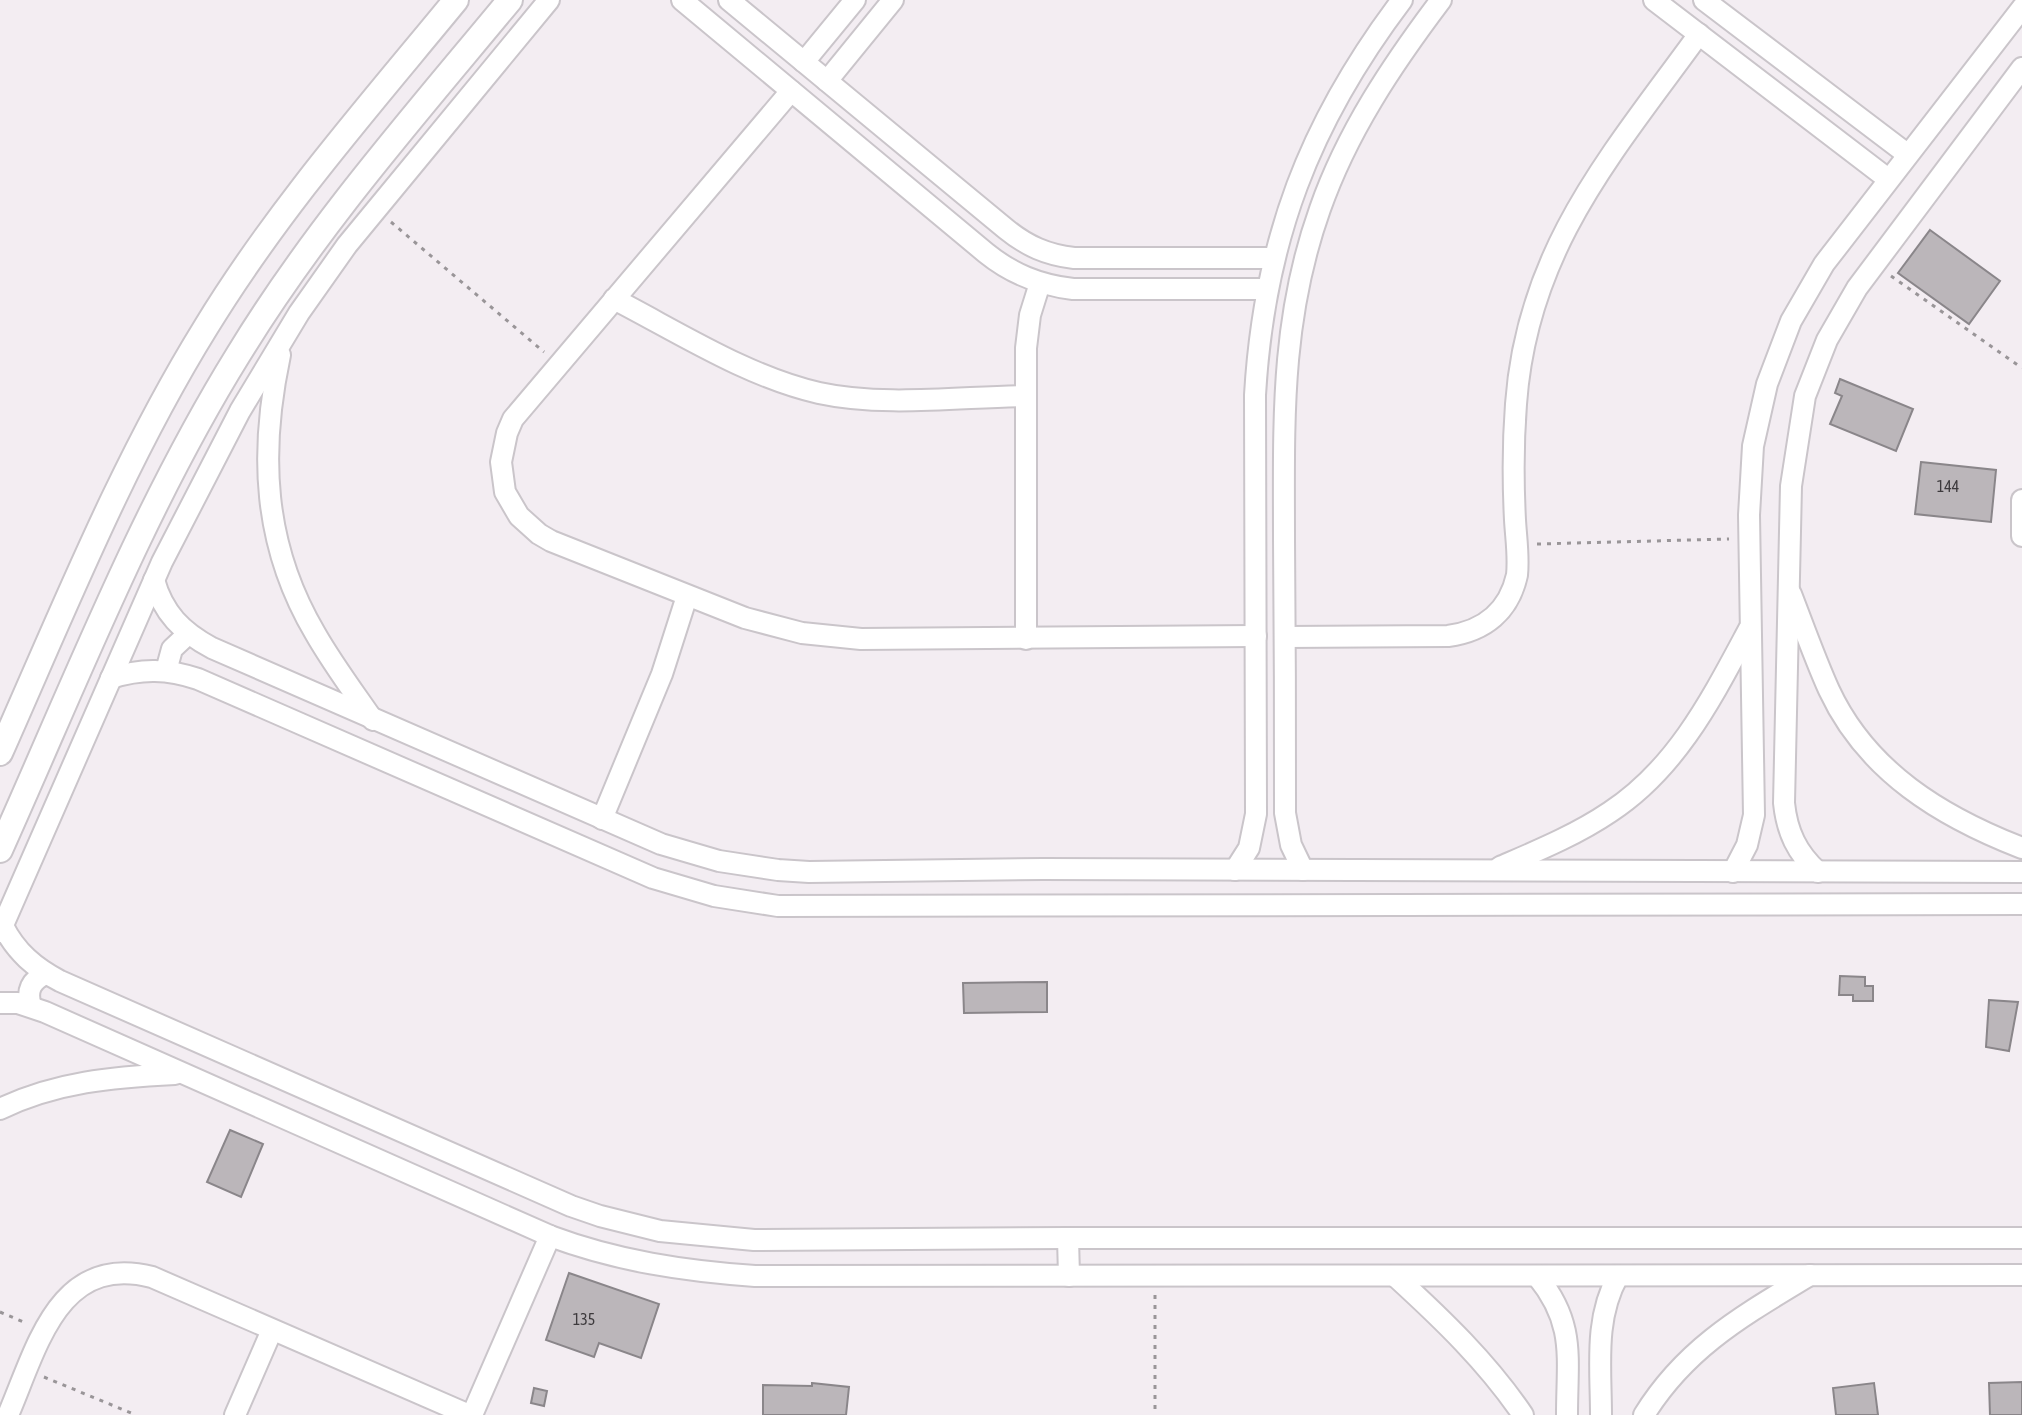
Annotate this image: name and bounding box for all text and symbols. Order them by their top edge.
house number: 144 [1937,477,1959,495]
house number: 135 [573,1310,595,1328]

